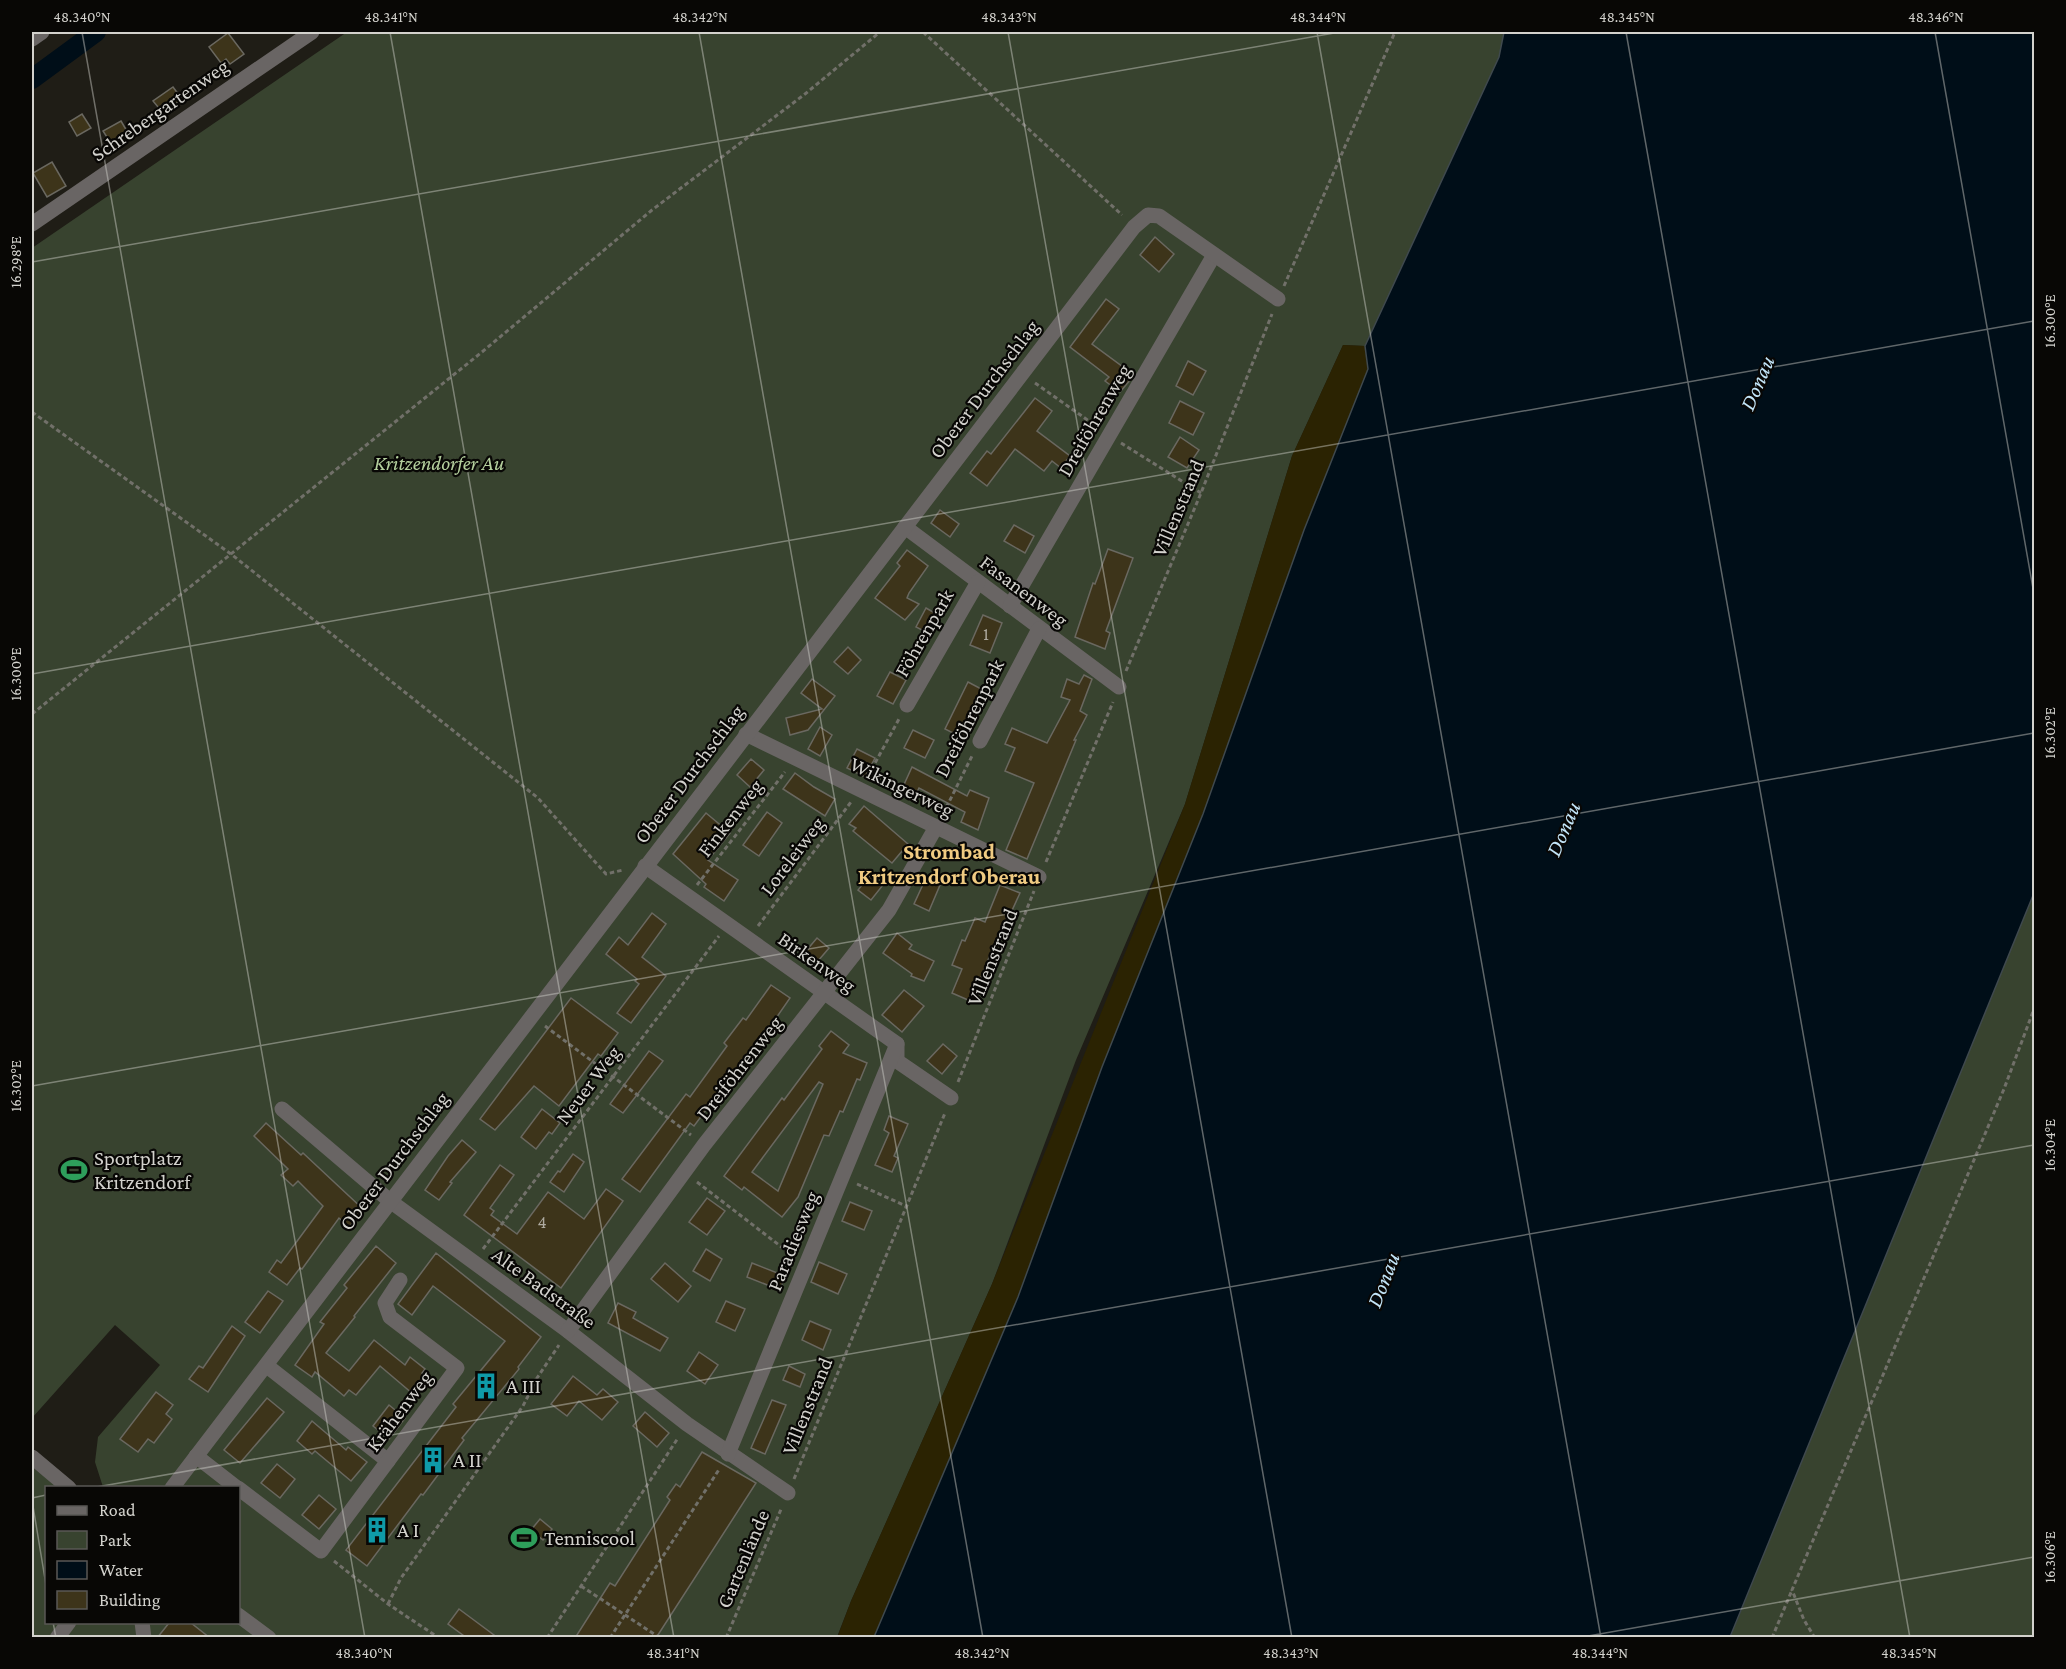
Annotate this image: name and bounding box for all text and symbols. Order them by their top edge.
text: 48.340°N [53,9,111,25]
text: 48.341°N [364,9,418,25]
text: 48.342°N [672,9,728,25]
text: 48.343°N [981,9,1037,25]
text: 48.344°N [1290,9,1346,25]
text: 48.345°N [1599,9,1655,25]
text: 48.346°N [1908,9,1964,25]
street label: Schrebergartenweg [87,54,233,166]
text: 16.298°E [8,236,24,288]
text: 16.300°E [2042,294,2058,348]
street label: Oberer Durchschlag [924,315,1044,463]
water label: Donau [1734,352,1780,414]
street label: Dreiföhrenweg [1052,360,1136,480]
park label: Kritzendorfer Au [374,451,504,475]
street label: Villenstrand [1147,456,1209,560]
street label: Fasanenweg [975,550,1073,632]
street label: Föhrenpark [889,585,959,681]
house number: 1 [983,624,989,644]
text: 16.300°E [8,647,24,701]
street label: Dreiföhrenpark [929,655,1009,781]
street label: Oberer Durchschlag [629,700,749,848]
text: 16.302°E [2042,707,2058,759]
street label: Wikingerweg [846,752,958,822]
street label: Finkenweg [692,774,768,862]
water label: Donau [1540,798,1586,860]
street label: Loreleiweg [755,812,829,900]
district label: Strombad Kritzendorf Oberau [858,839,1041,889]
street label: Villenstrand [962,905,1022,1009]
street label: Birkenweg [774,927,860,997]
street label: Dreiföhrenweg [691,1011,787,1125]
street label: Neuer Weg [551,1041,625,1129]
text: 16.302°E [8,1060,24,1112]
street label: Oberer Durchschlag [334,1087,454,1235]
text: 16.304°E [2042,1119,2058,1171]
place label: Sportplatz Kritzendorf [94,1146,192,1194]
sports icon: Sportplatz Kritzendorf [59,1155,89,1185]
street label: Paradiesweg [762,1188,824,1294]
house number: 4 [537,1212,547,1232]
street label: Alte Badstraße [487,1242,601,1334]
water label: Donau [1361,1249,1405,1311]
street label: Villenstrand [777,1354,837,1458]
street label: Krähenweg [361,1366,437,1456]
building icon: A III [471,1371,501,1401]
place label: A III [506,1374,541,1398]
building icon: A II [418,1445,448,1475]
place label: A II [453,1448,482,1472]
legend [45,1486,240,1624]
text: Road [99,1500,136,1520]
street label: Gartenlände [712,1506,774,1612]
building icon: A I [362,1515,392,1545]
place label: A I [397,1518,419,1542]
sports icon: Tenniscool [509,1523,539,1553]
place label: Tenniscool [544,1526,635,1550]
text: Park [99,1530,131,1550]
text: 16.306°E [2042,1531,2058,1583]
text: Water [99,1560,144,1580]
text: Building [99,1590,161,1610]
text: 48.340°N [335,1645,393,1661]
text: 48.341°N [646,1645,700,1661]
text: 48.342°N [954,1645,1010,1661]
text: 48.343°N [1263,1645,1319,1661]
text: 48.344°N [1572,1645,1628,1661]
text: 48.345°N [1881,1645,1937,1661]

